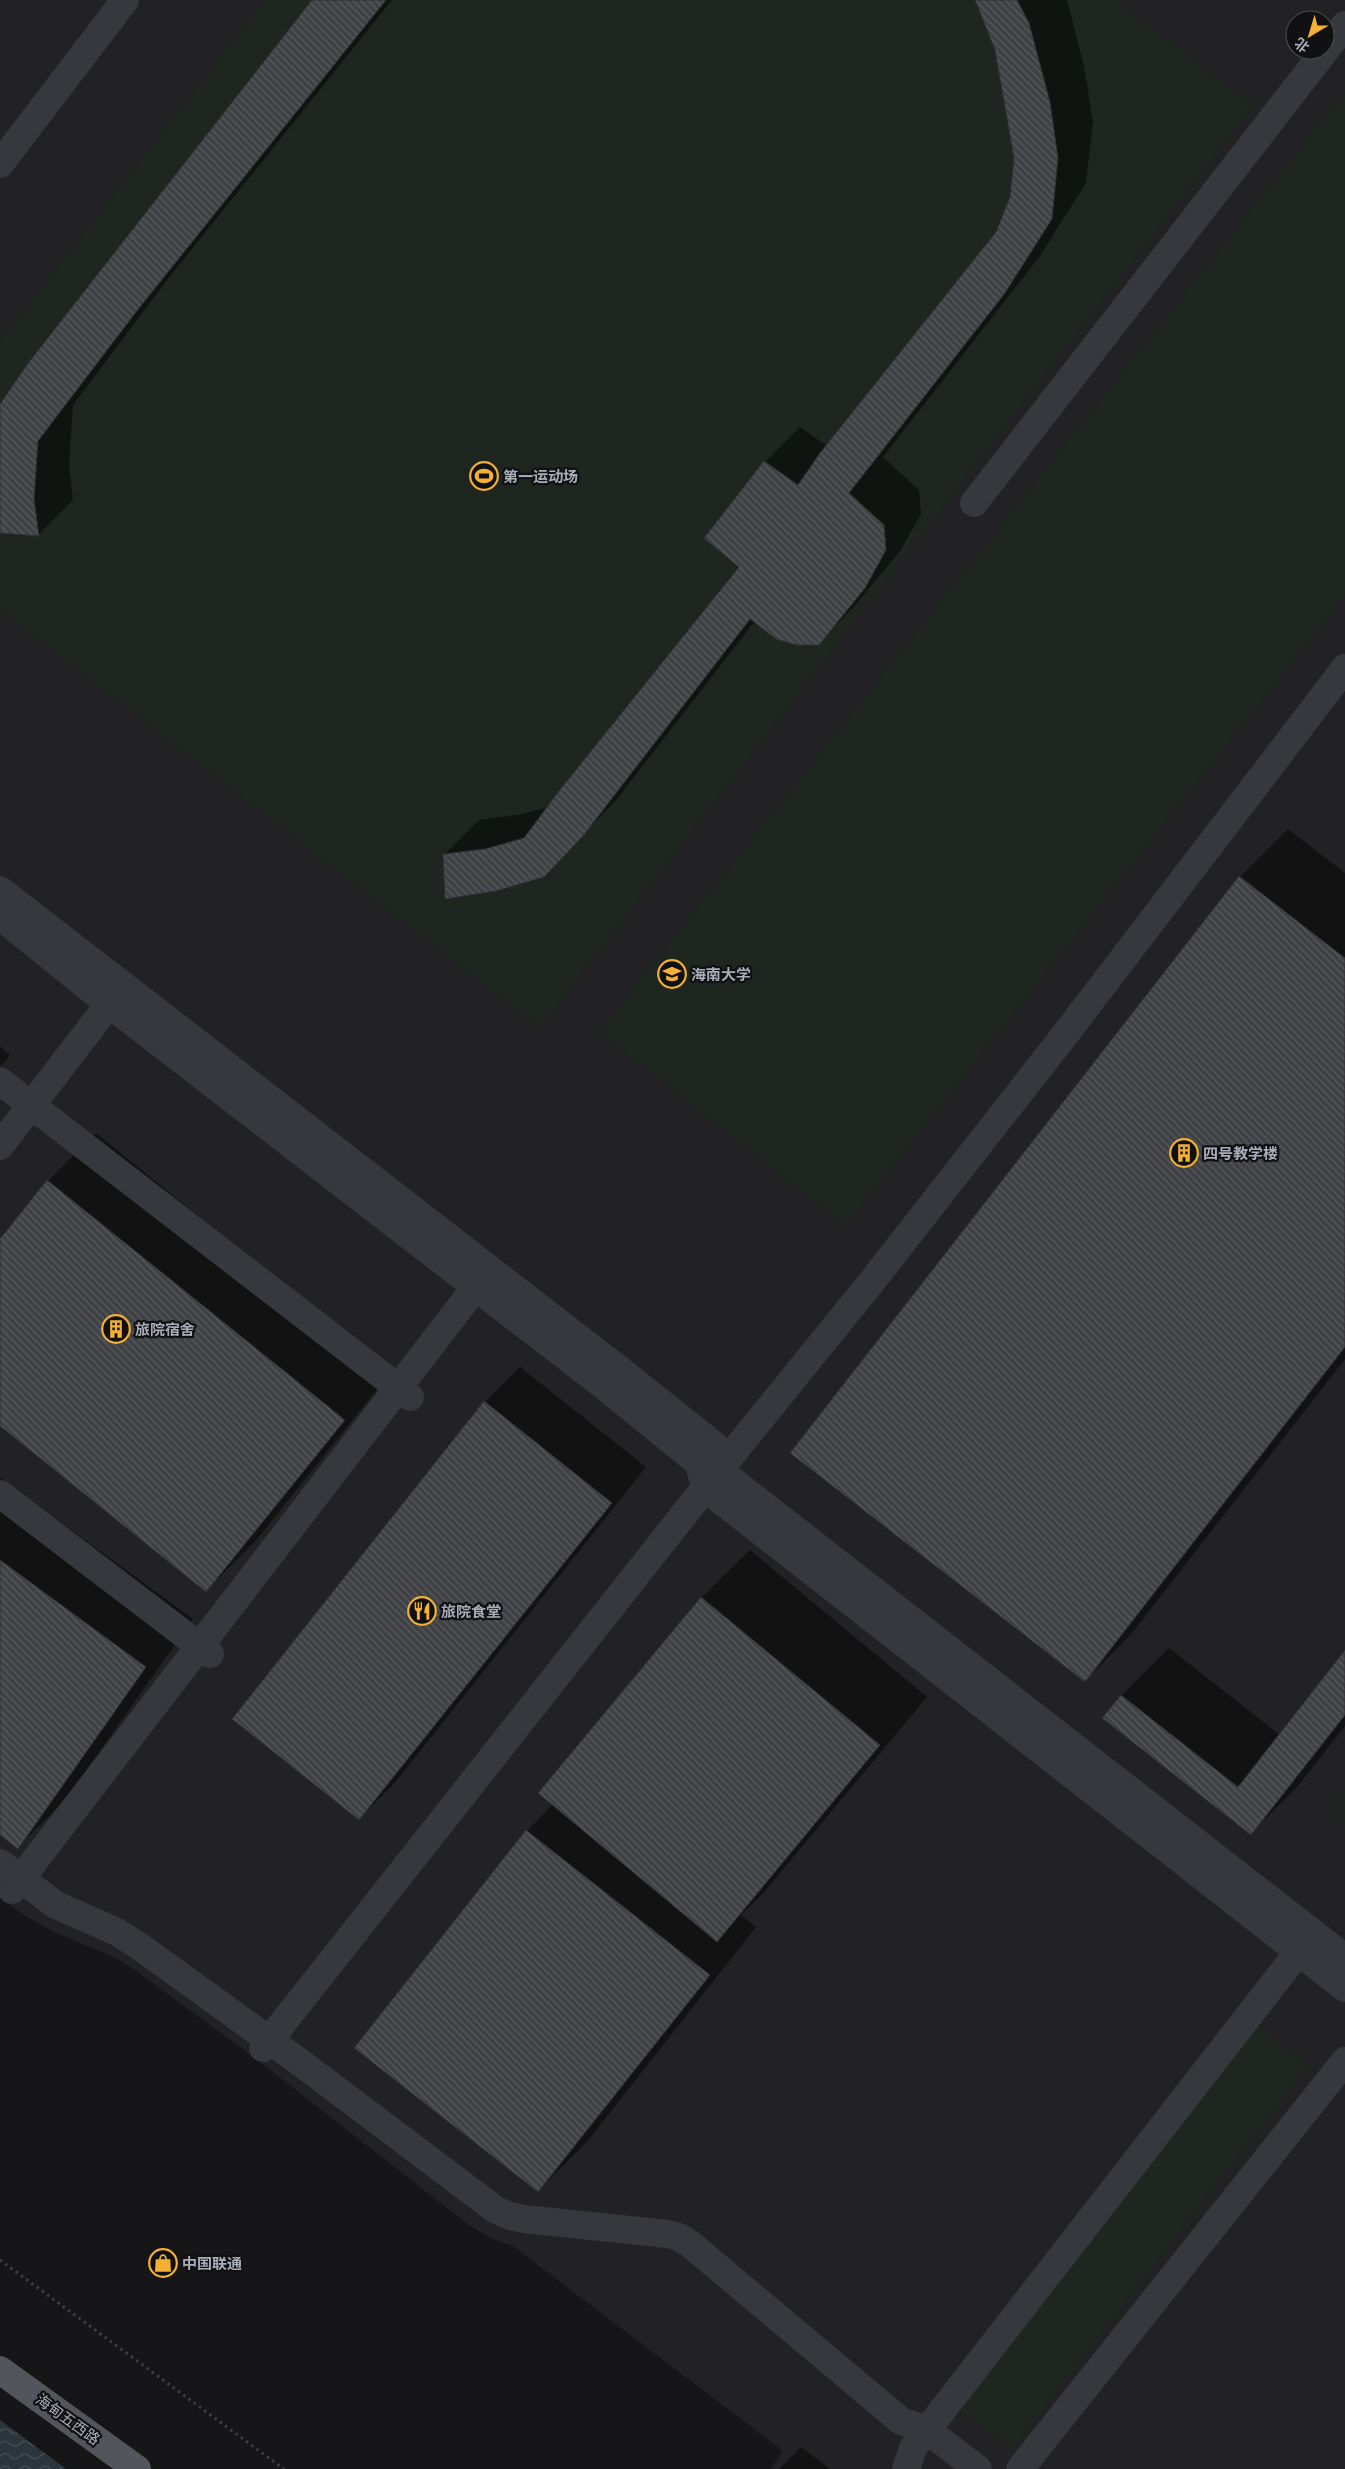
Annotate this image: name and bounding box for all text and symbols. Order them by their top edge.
north arrow [1285,10,1335,60]
text: 北 [1291,34,1313,57]
sports icon: 第一运动场 [469,461,499,491]
place label: 第一运动场 [503,467,578,486]
school or university icon: 海南大学 [657,959,687,989]
place label: 海南大学 [691,965,751,984]
building icon: 四号教学楼 [1169,1138,1199,1168]
place label: 四号教学楼 [1203,1144,1278,1163]
building icon: 旅院宿舍 [101,1314,131,1344]
place label: 旅院宿舍 [135,1320,195,1339]
restaurant icon: 旅院食堂 [407,1596,437,1626]
place label: 旅院食堂 [441,1602,501,1621]
shop icon: 中国联通 [148,2248,178,2278]
place label: 中国联通 [182,2254,242,2273]
street label: 海甸五西路 [32,2389,104,2449]

